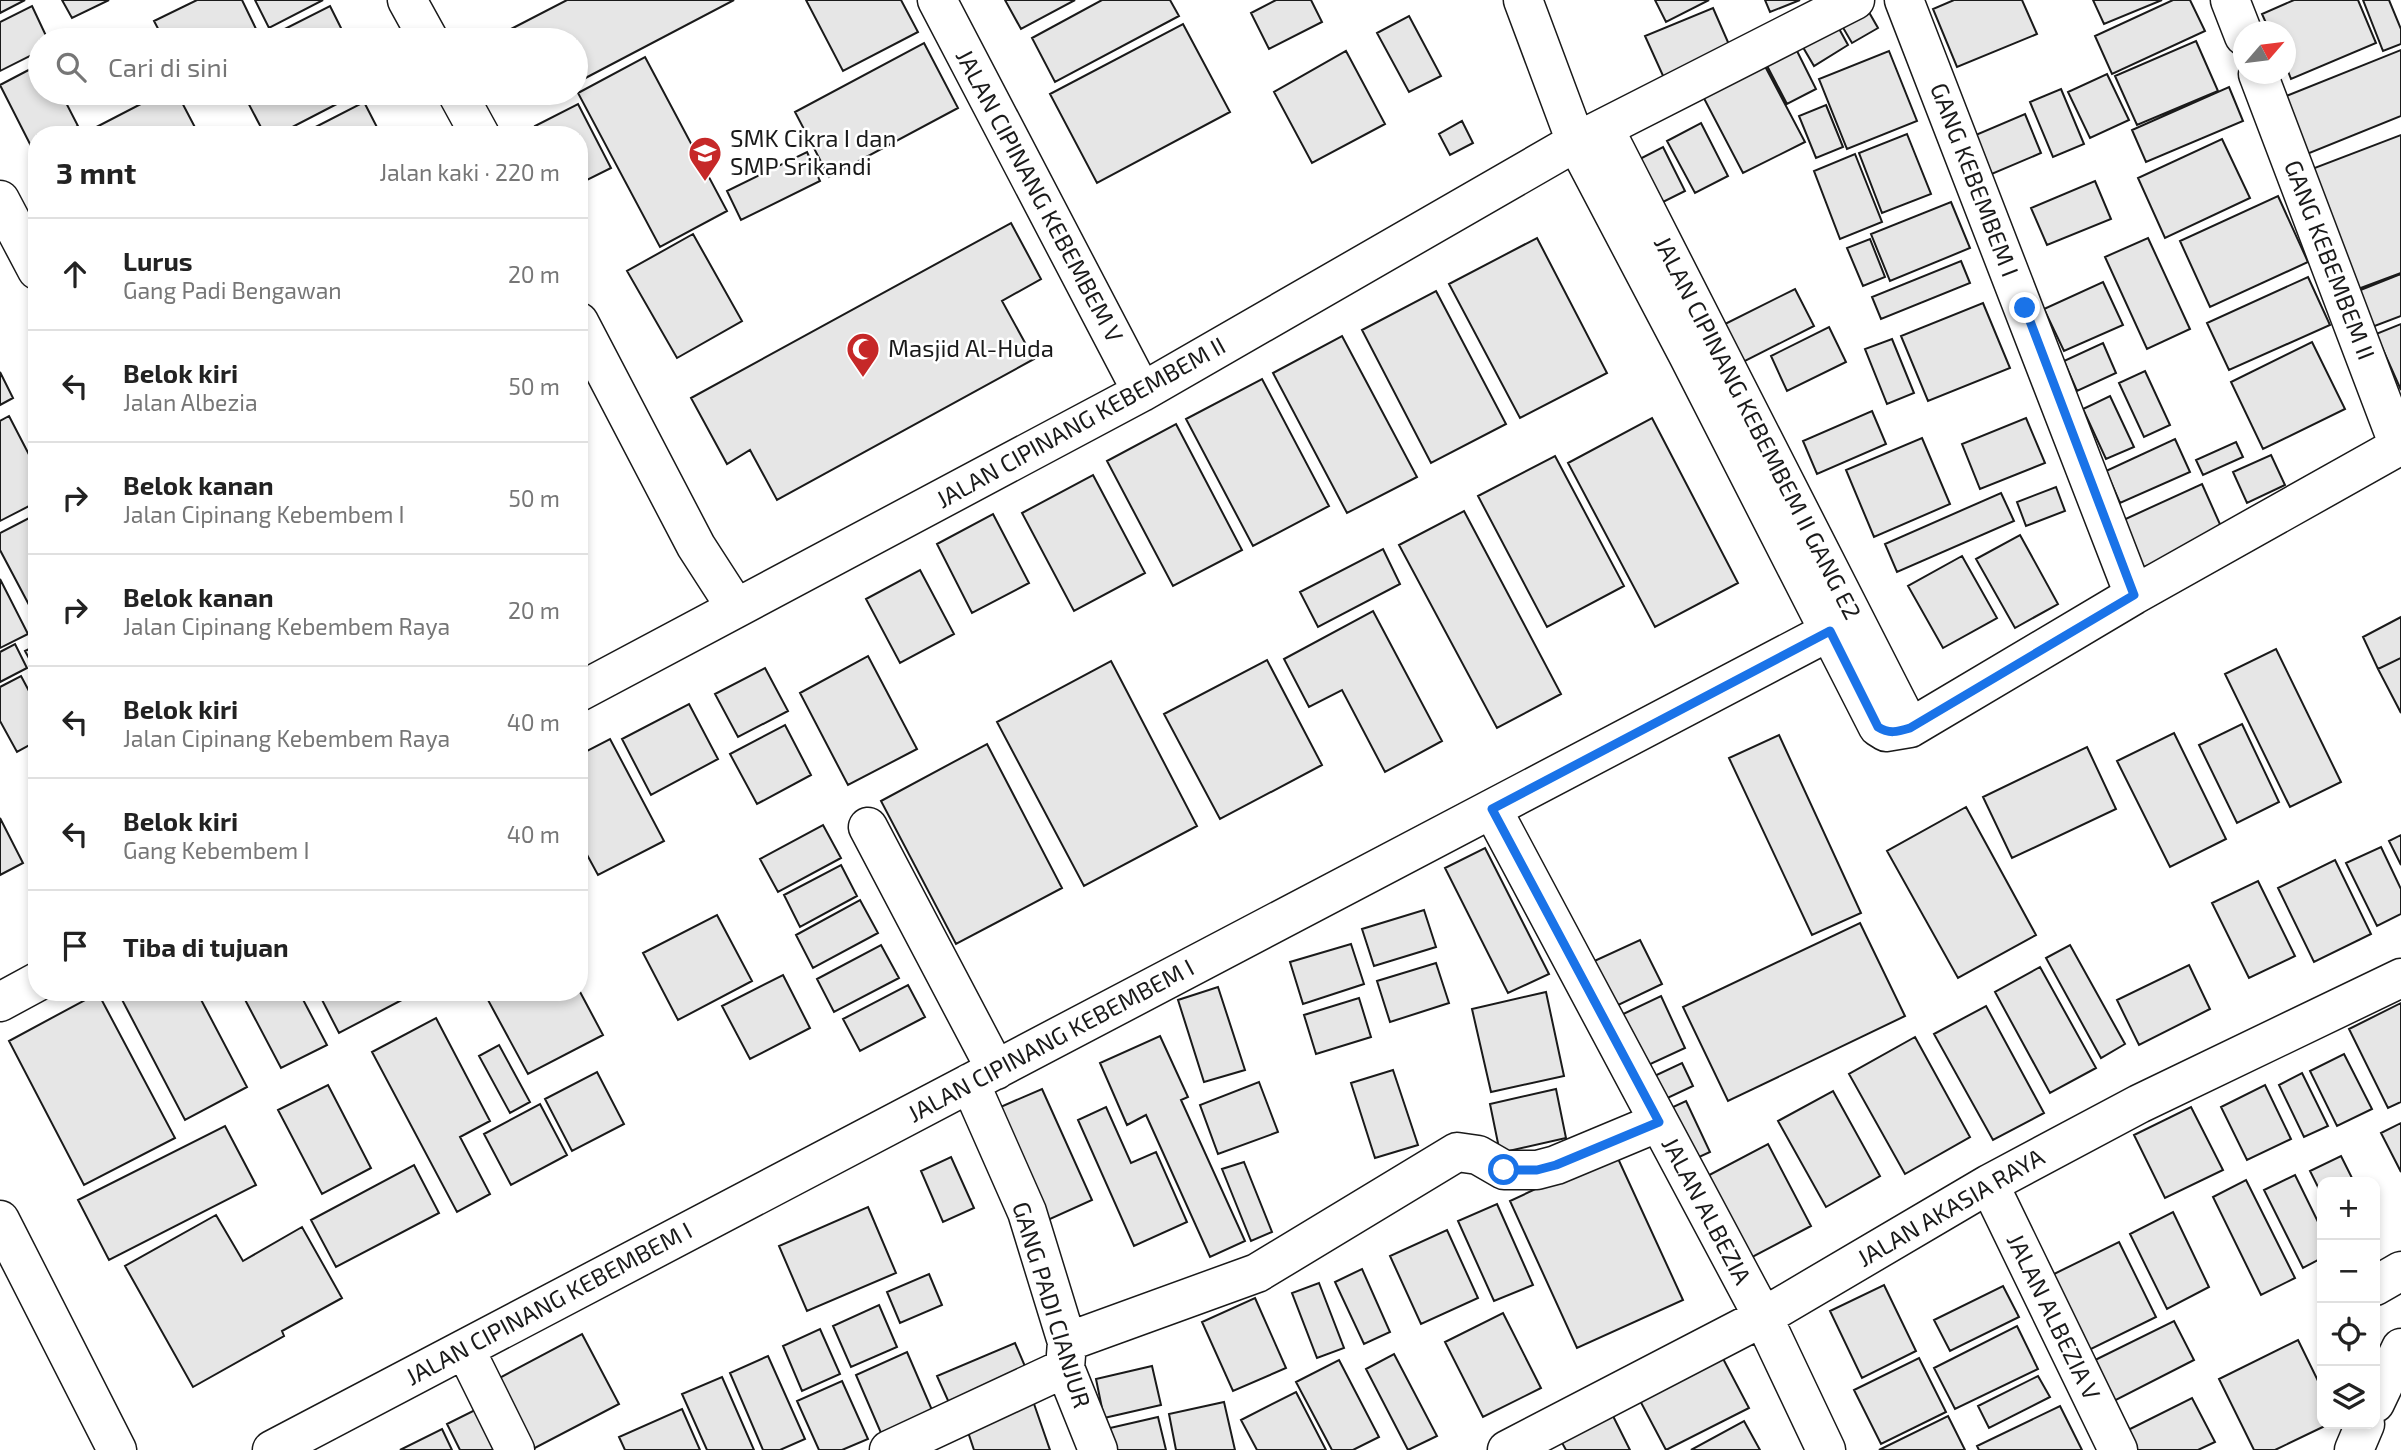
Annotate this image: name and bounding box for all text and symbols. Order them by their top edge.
north arrow [2233,21,2296,84]
search box [28,28,588,105]
street label: JALAN CIPINANG KEBEMBEM V [951,44,1130,347]
icon: search [52,48,90,86]
text: Cari di sini [108,51,228,82]
street label: GANG KEBEMBEM I [1925,78,2026,280]
place label: SMK Cikra I dan SMP Srikandi [730,123,896,180]
school or university icon: SMK Cikra I dan SMP Srikandi [686,134,724,183]
text: 3 mnt [56,154,136,190]
street label: GANG KEBEMBEM II [2279,156,2382,363]
text: Jalan kaki · 220 m [379,158,560,186]
street label: JALAN CIPINANG KEBEMBEM II GANG E2 [1649,231,1868,624]
text: Lurus [123,245,193,276]
icon: ahead [56,255,94,293]
text: 20 m [508,260,560,288]
text: Gang Padi Bengawan [123,276,342,304]
route end [2009,292,2040,323]
mosque icon: Masjid Al-Huda [844,330,882,379]
street label: JALAN CIPINANG KEBEMBEM II [931,330,1230,513]
place label: Masjid Al-Huda [888,333,1054,362]
text: Belok kiri [123,357,238,388]
icon: left [56,367,94,405]
text: 50 m [509,372,560,400]
text: Jalan Albezia [123,388,258,416]
text: Belok kanan [123,469,274,500]
icon: right [56,479,94,517]
text: 50 m [509,484,560,512]
text: Jalan Cipinang Kebembem I [123,500,405,528]
text: Belok kanan [123,581,274,612]
icon: right [56,591,94,629]
text: 20 m [508,596,560,624]
text: Jalan Cipinang Kebembem Raya [123,612,450,640]
text: Belok kiri [123,693,238,724]
icon: left [56,703,94,741]
text: 40 m [507,708,560,736]
text: Jalan Cipinang Kebembem Raya [123,724,450,752]
text: Belok kiri [123,805,238,836]
icon: left [56,815,94,853]
text: 40 m [507,820,560,848]
text: Gang Kebembem I [123,836,309,864]
icon: arrive [56,927,94,965]
text: Tiba di tujuan [123,931,289,962]
street label: JALAN CIPINANG KEBEMBEM I [902,952,1198,1128]
street label: JALAN ALBEZIA [1656,1132,1758,1289]
street label: JALAN AKASIA RAYA [1852,1141,2049,1272]
route start [1488,1154,1519,1185]
map controls [2317,1177,2380,1429]
button: + [2317,1177,2380,1240]
street label: GANG PADI CIANJUR [1007,1198,1098,1411]
street label: JALAN CIPINANG KEBEMBEM I [400,1215,696,1391]
street label: JALAN ALBEZIA V [2002,1229,2107,1404]
button: − [2317,1240,2380,1303]
button: locate [2317,1303,2380,1366]
button: layers [2317,1366,2380,1429]

